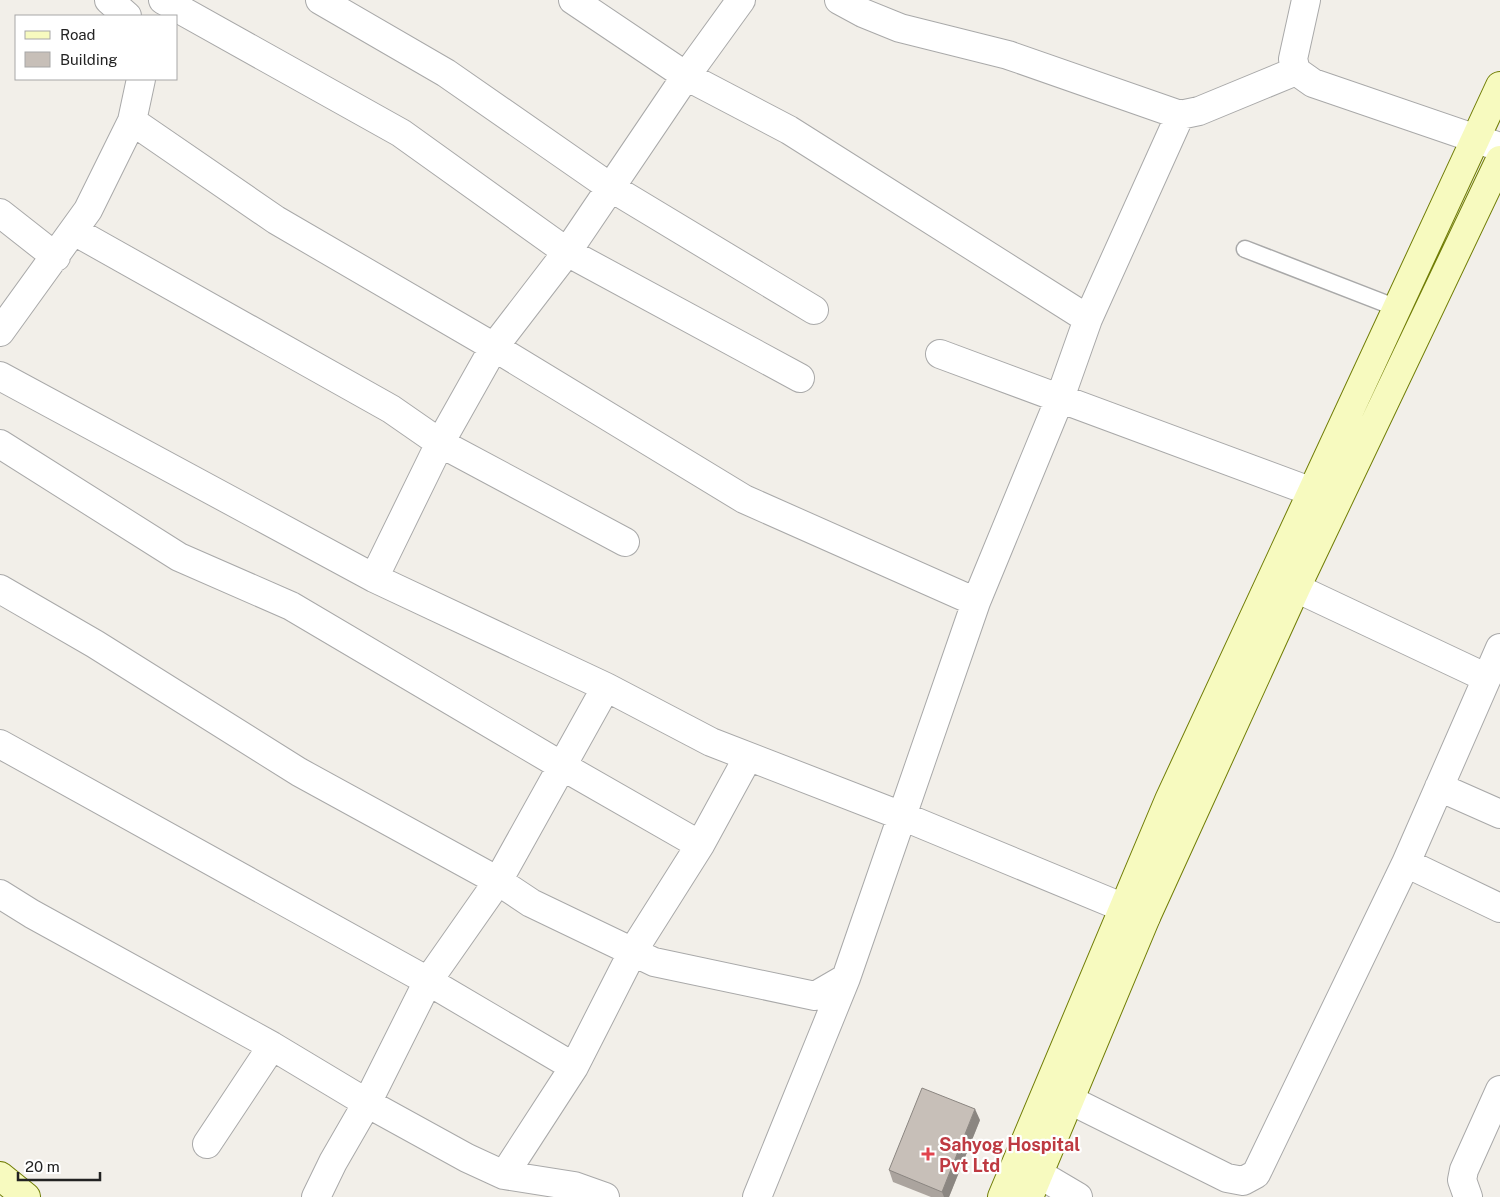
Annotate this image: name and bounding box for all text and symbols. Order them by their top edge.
legend [15,15,178,80]
text: Road [60,26,96,43]
text: Building [60,51,118,68]
place label: Sahyog Hospital Pvt Ltd [939,1134,1080,1176]
marker: Sahyog Hospital Pvt Ltd [921,1147,935,1161]
scale bar [18,1150,100,1182]
text: 20 m [25,1158,60,1175]

